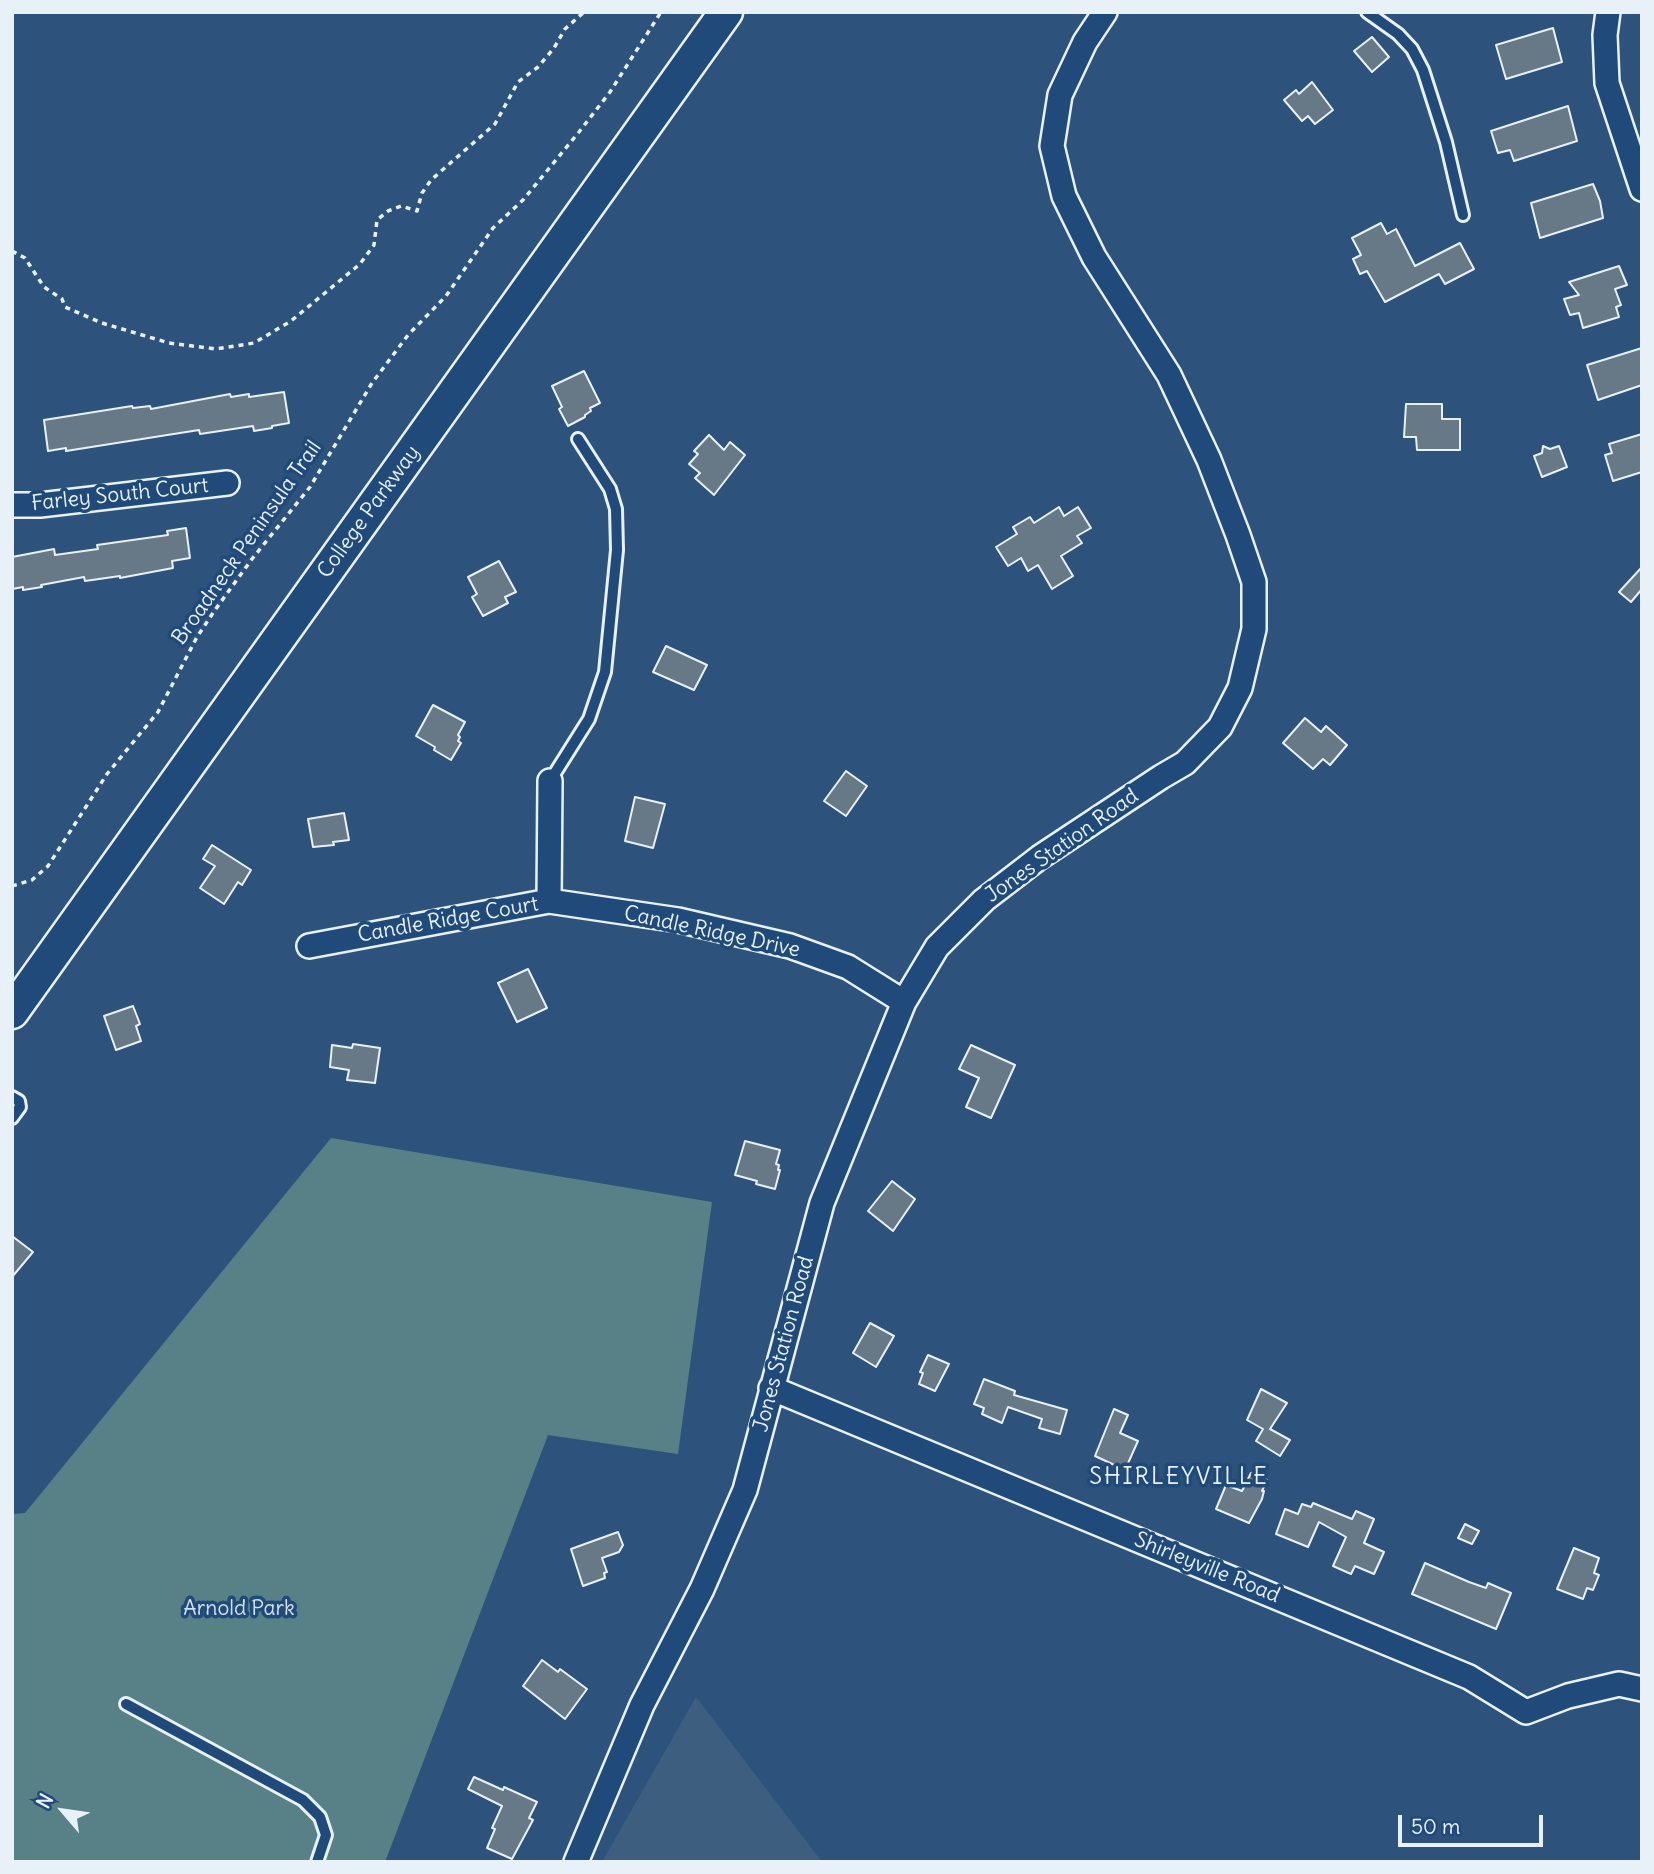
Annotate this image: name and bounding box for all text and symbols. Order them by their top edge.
street label: Broadneck Peninsula Trail [167,436,327,650]
street label: College Parkway [312,441,426,583]
street label: Farley South Court [30,473,210,517]
street label: Jones Station Road [981,784,1143,908]
street label: Candle Ridge Court [356,892,540,948]
street label: Candle Ridge Drive [622,901,802,963]
street label: Jones Station Road [748,1253,820,1435]
district label: SHIRLEYVILLE [1091,1463,1267,1491]
street label: Shirleyville Road [1130,1527,1284,1609]
park label: Arnold Park [183,1596,295,1622]
north arrow [28,1776,98,1846]
text: N [31,1789,58,1812]
scale bar [1402,1800,1547,1844]
text: 50 m [1411,1813,1460,1840]

